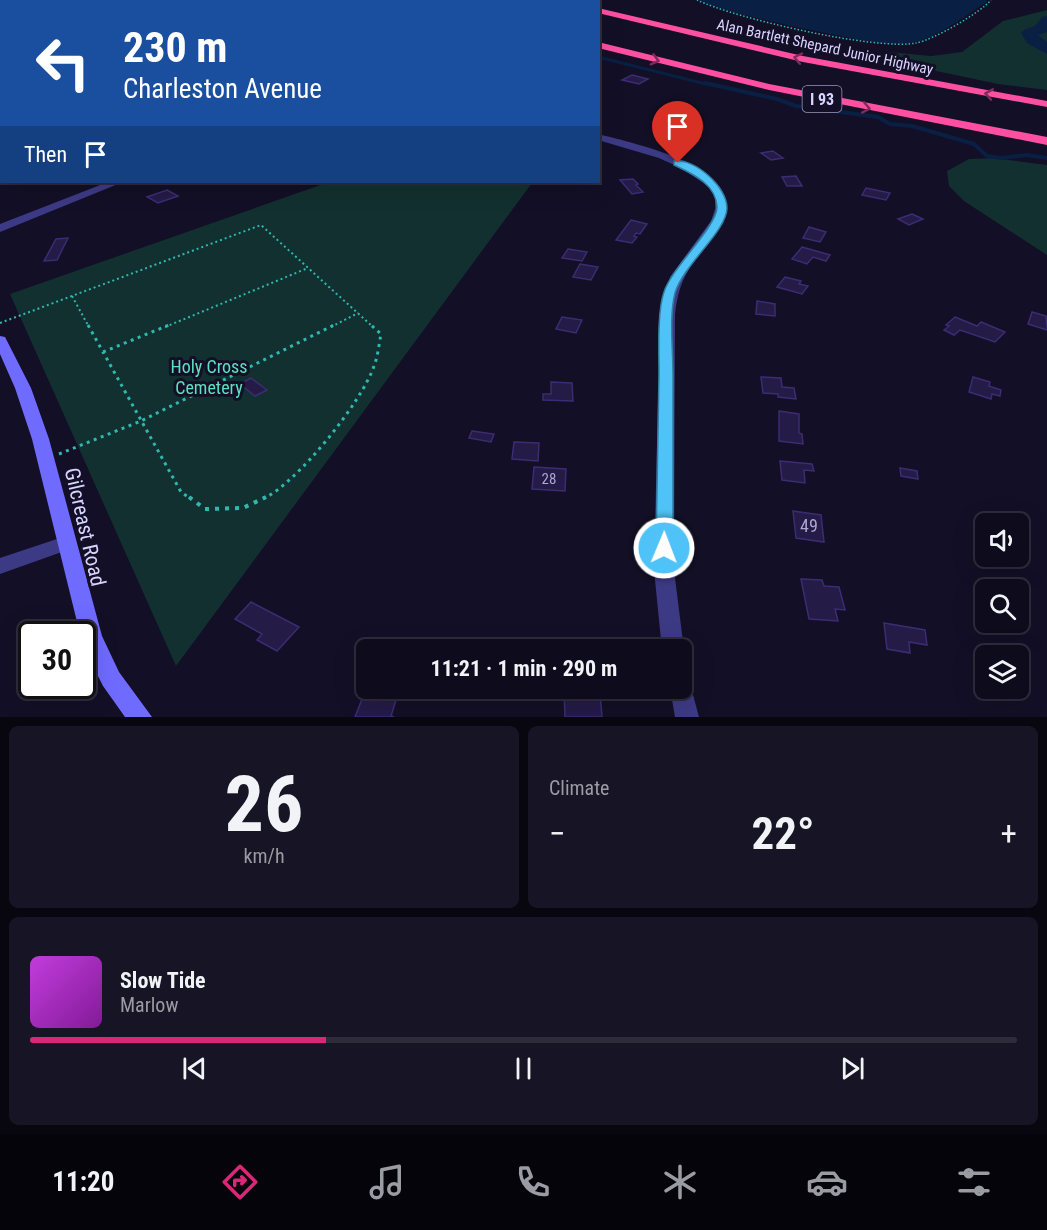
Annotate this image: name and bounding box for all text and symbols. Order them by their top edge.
street label: Alan Bartlett Shepard Junior Highway [715,15,935,79]
text: 230 m [123,23,228,72]
icon: left [24,24,102,102]
one-way arrow [793,52,803,65]
one-way arrow [649,53,660,65]
text: Charleston Avenue [123,73,322,105]
road number: I 93 [802,86,842,112]
one-way arrow [985,89,994,101]
pin [652,101,703,163]
one-way arrow [860,101,870,114]
icon: arrive [661,110,694,143]
icon: arrive [79,138,112,171]
text: Then [24,142,67,167]
park label: Holy Cross Cemetery [171,356,247,398]
street label: Gilcreast Road [60,466,110,588]
house number: 28 [542,470,556,488]
map controls [975,513,1029,699]
button: sound [975,513,1029,567]
house number: 49 [800,515,818,536]
position arrow [632,516,696,580]
button: search [975,579,1029,633]
speed limit sign: 30 [18,621,96,699]
button: layers [975,645,1029,699]
text: 11:21 · 1 min · 290 m [431,656,617,681]
text: 26 [225,759,303,850]
text: Climate [549,776,609,800]
text: 22° [752,807,815,860]
text: − [549,814,566,853]
text: + [1001,814,1017,853]
text: km/h [243,844,285,868]
text: Slow Tide [120,968,206,993]
text: Marlow [120,993,178,1017]
icon: previous [178,1052,211,1085]
icon: pause [507,1052,540,1085]
icon: next [836,1052,869,1085]
icon: directions [219,1161,261,1203]
icon: music [366,1161,408,1203]
icon: phone [512,1161,554,1203]
icon: climate [659,1161,701,1203]
icon: car [806,1161,848,1203]
icon: filters [953,1161,995,1203]
text: 11:20 [52,1166,114,1198]

